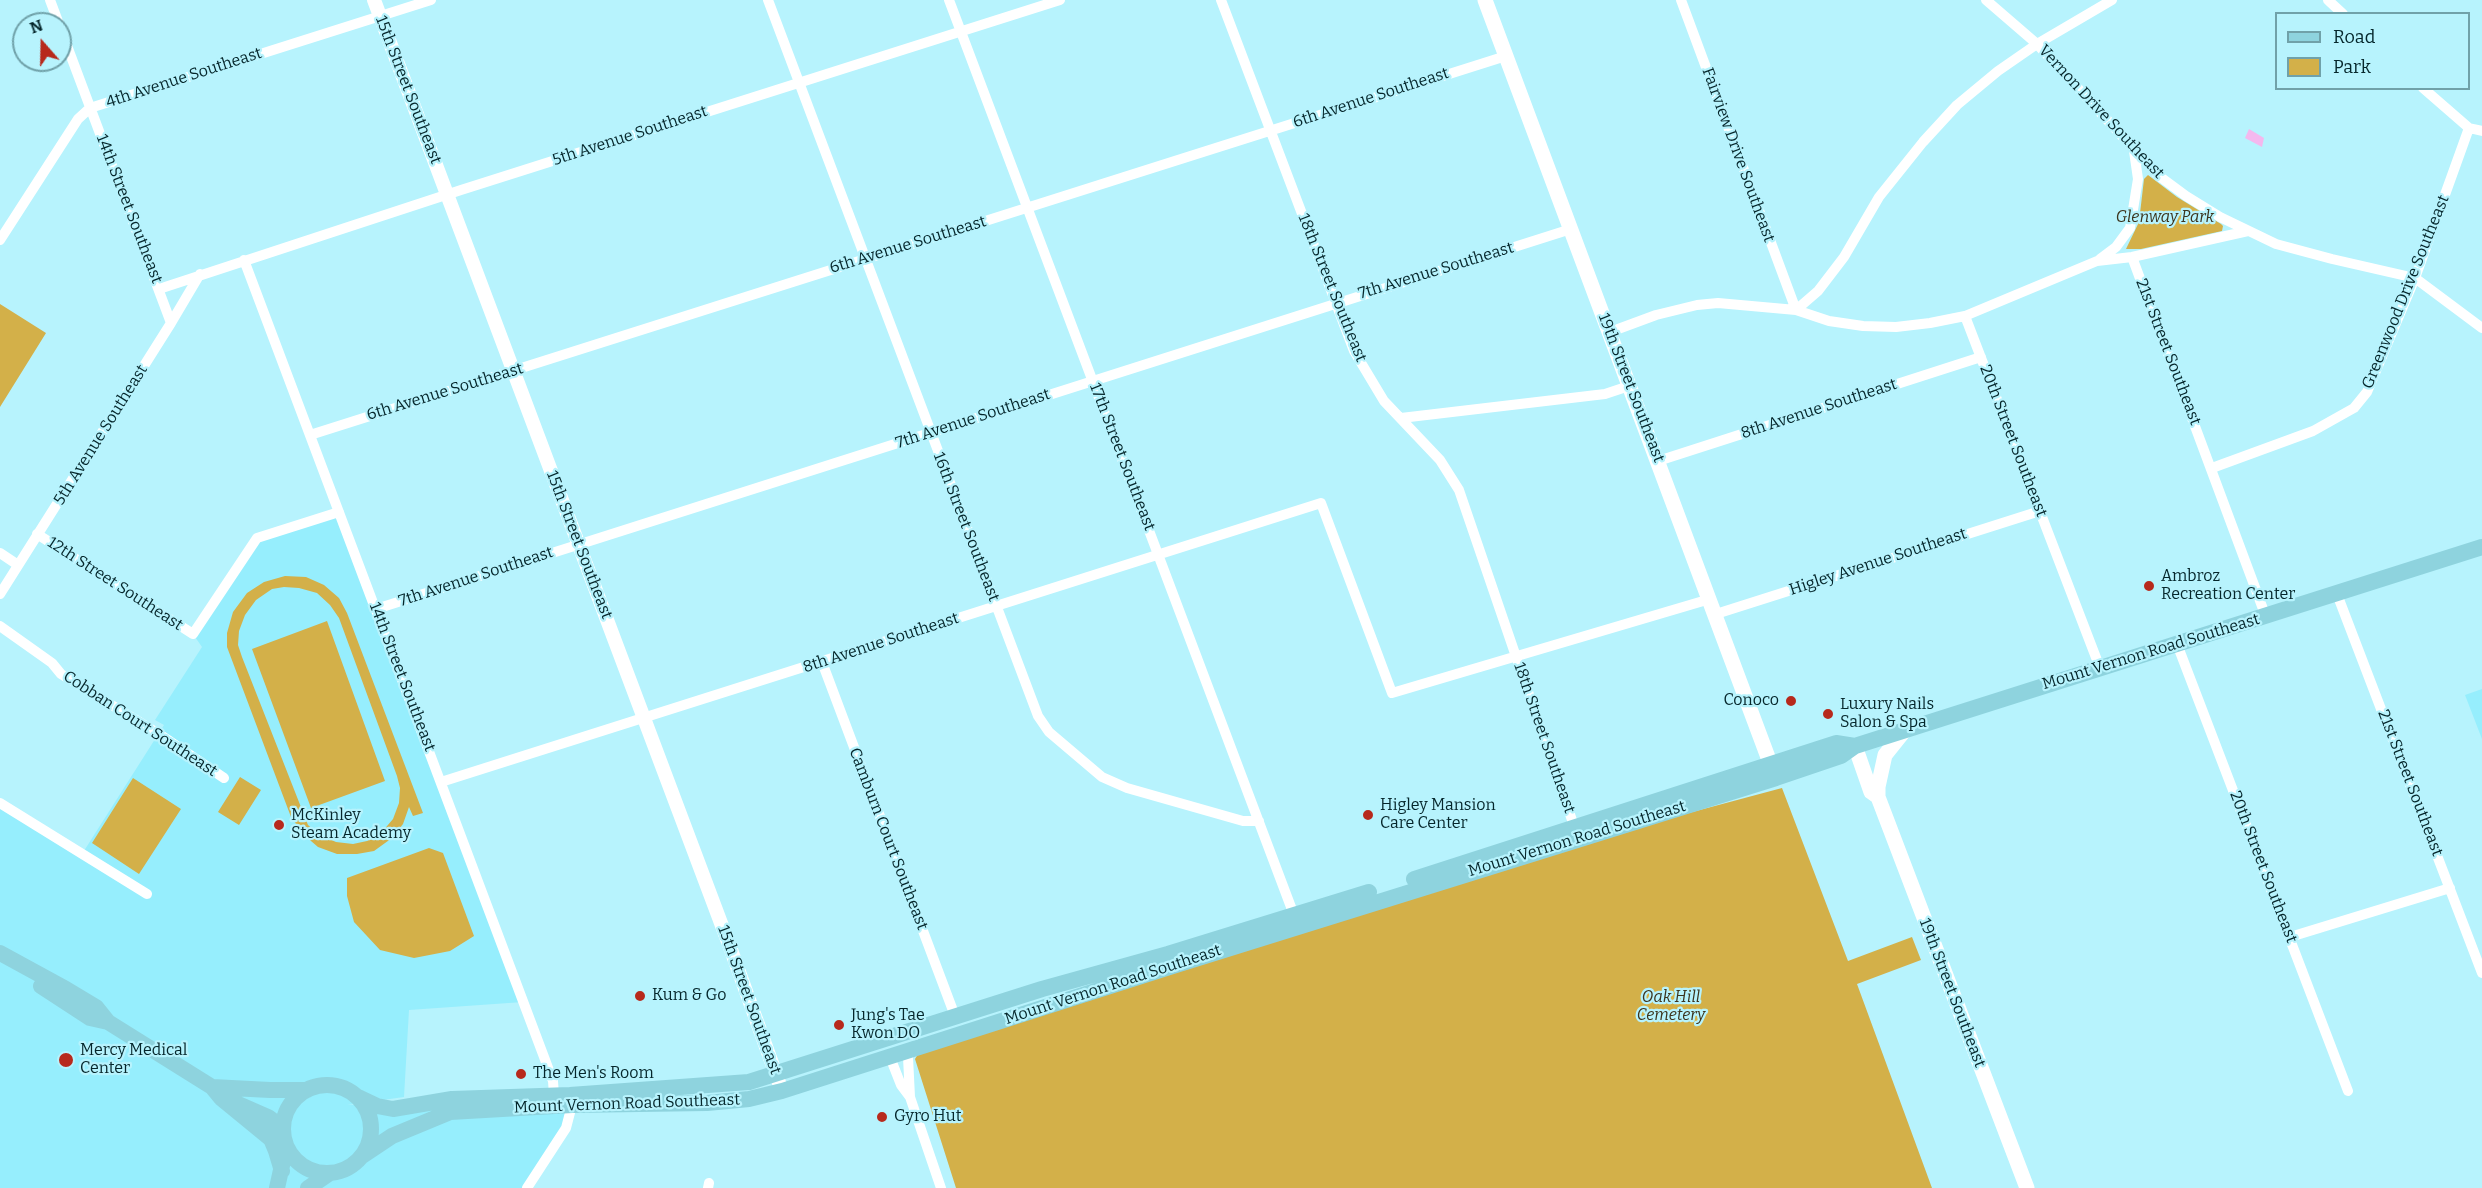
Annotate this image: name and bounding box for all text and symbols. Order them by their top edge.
north arrow [12,12,72,72]
legend [2275,12,2470,90]
street label: 15th Street Southeast [371,13,445,167]
text: N [27,15,45,38]
text: Road [2333,26,2375,48]
street label: Vernon Drive Southeast [2034,41,2168,183]
street label: 4th Avenue Southeast [104,44,264,112]
text: Park [2333,56,2371,78]
street label: 6th Avenue Southeast [1291,64,1451,132]
street label: Fairview Drive Southeast [1697,65,1779,245]
street label: 5th Avenue Southeast [550,102,710,170]
street label: 14th Street Southeast [92,132,166,286]
street label: Greenwood Drive Southeast [2358,192,2454,392]
park label: Glenway Park [2116,208,2214,228]
street label: 18th Street Southeast [1293,211,1371,365]
street label: 6th Avenue Southeast [827,212,989,278]
street label: 7th Avenue Southeast [1356,238,1516,304]
street label: 21st Street Southeast [2131,276,2205,428]
street label: 19th Street Southeast [1594,311,1668,465]
street label: 6th Avenue Southeast [364,359,526,425]
street label: 5th Avenue Southeast [50,361,152,509]
street label: 20th Street Southeast [1975,362,2051,520]
street label: 8th Avenue Southeast [1739,375,1899,443]
street label: 17th Street Southeast [1085,380,1159,534]
street label: 7th Avenue Southeast [893,385,1053,453]
street label: 16th Street Southeast [929,450,1003,604]
street label: 15th Street Southeast [542,468,616,622]
street label: Higley Avenue Southeast [1787,524,1969,600]
street label: 12th Street Southeast [44,533,186,635]
street label: 7th Avenue Southeast [396,543,556,611]
place label: Ambroz Recreation Center [2161,567,2295,605]
marker: Ambroz Recreation Center [2142,579,2156,593]
street label: 14th Street Southeast [365,600,439,754]
street label: 8th Avenue Southeast [801,609,961,677]
street label: Mount Vernon Road Southeast [2040,610,2262,694]
street label: 18th Street Southeast [1509,660,1579,816]
street label: Cobban Court Southeast [59,667,221,781]
place label: Conoco [1723,691,1779,711]
marker: Conoco [1784,694,1798,708]
place label: Luxury Nails Salon & Spa [1840,695,1934,733]
marker: Luxury Nails Salon & Spa [1821,707,1835,721]
street label: 21st Street Southeast [2373,707,2447,859]
street label: Camburn Court Southeast [844,745,932,933]
street label: 20th Street Southeast [2225,788,2301,946]
place label: Higley Mansion Care Center [1380,796,1496,834]
street label: Mount Vernon Road Southeast [1466,797,1688,881]
place label: McKinley Steam Academy [291,806,411,844]
marker: Higley Mansion Care Center [1361,808,1375,822]
marker: McKinley Steam Academy [272,818,286,832]
street label: 19th Street Southeast [1915,916,1989,1070]
street label: 15th Street Southeast [713,923,785,1077]
street label: Mount Vernon Road Southeast [1002,941,1224,1029]
place label: Kum & Go [652,986,726,1006]
park label: Oak Hill Cemetery [1637,988,1705,1026]
marker: Kum & Go [633,989,647,1003]
place label: Jung's Tae Kwon DO [851,1006,925,1044]
marker: Jung's Tae Kwon DO [832,1018,846,1032]
place label: Mercy Medical Center [80,1041,187,1079]
marker: Mercy Medical Center [57,1051,75,1069]
place label: The Men's Room [533,1064,654,1084]
marker: The Men's Room [514,1067,528,1081]
street label: Mount Vernon Road Southeast [514,1090,740,1118]
place label: Gyro Hut [894,1107,961,1127]
marker: Gyro Hut [875,1110,889,1124]

